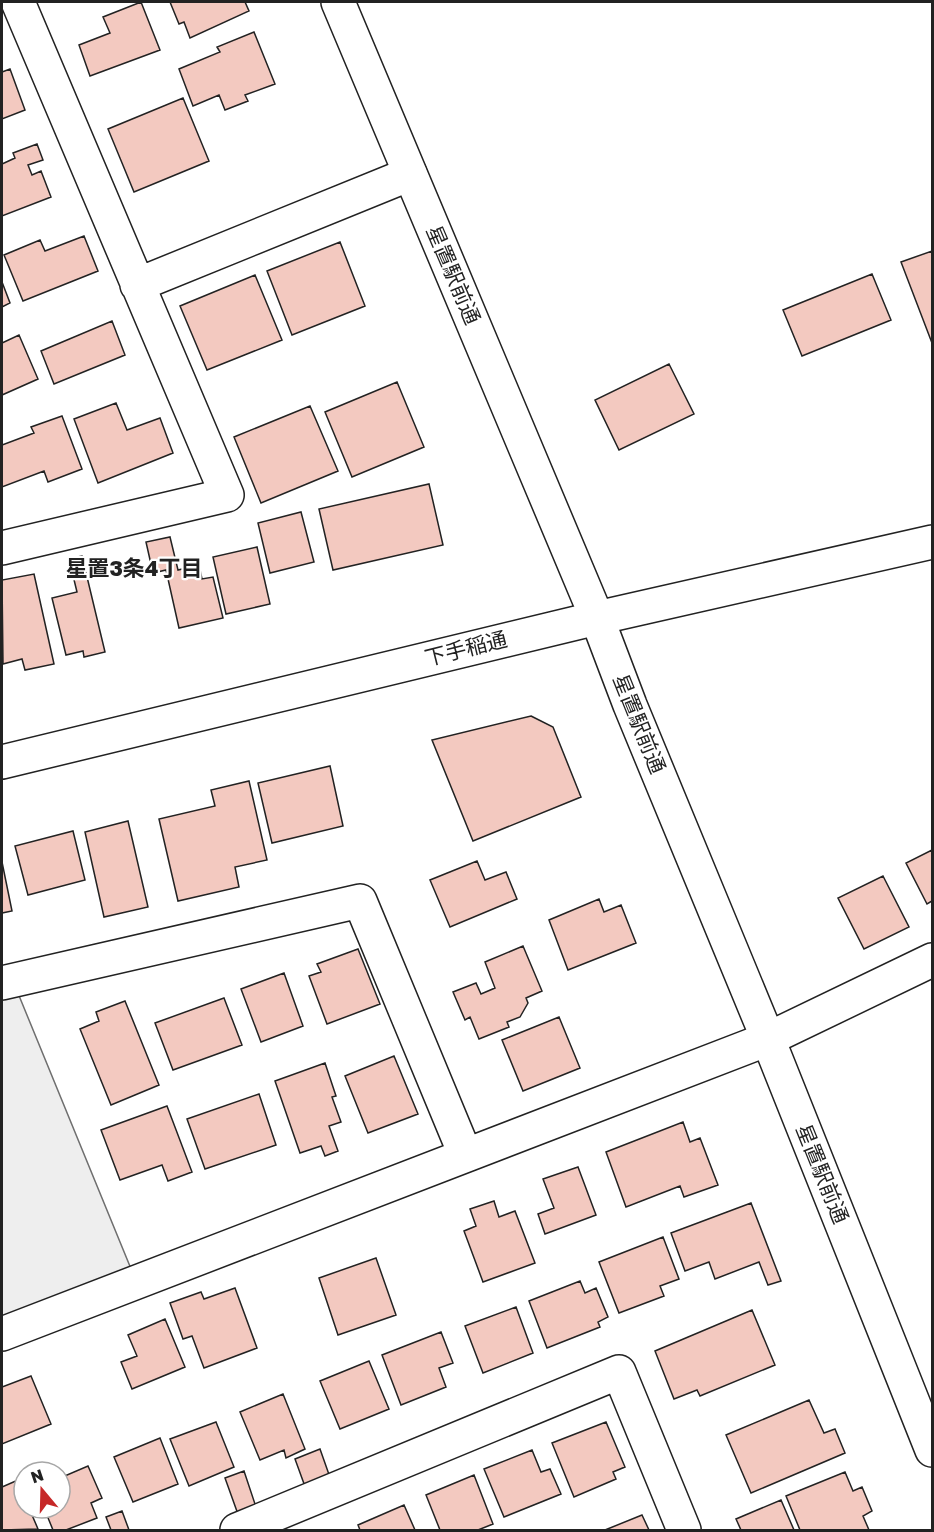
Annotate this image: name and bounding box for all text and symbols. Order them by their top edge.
street label: 星置駅前通 [421,221,486,328]
district label: 星置3条4丁目 [65,554,203,581]
street label: 下手稲通 [422,625,510,671]
street label: 星置駅前通 [608,670,672,777]
street label: 星置駅前通 [791,1120,855,1227]
north arrow [12,1460,72,1520]
text: N [28,1464,46,1487]

